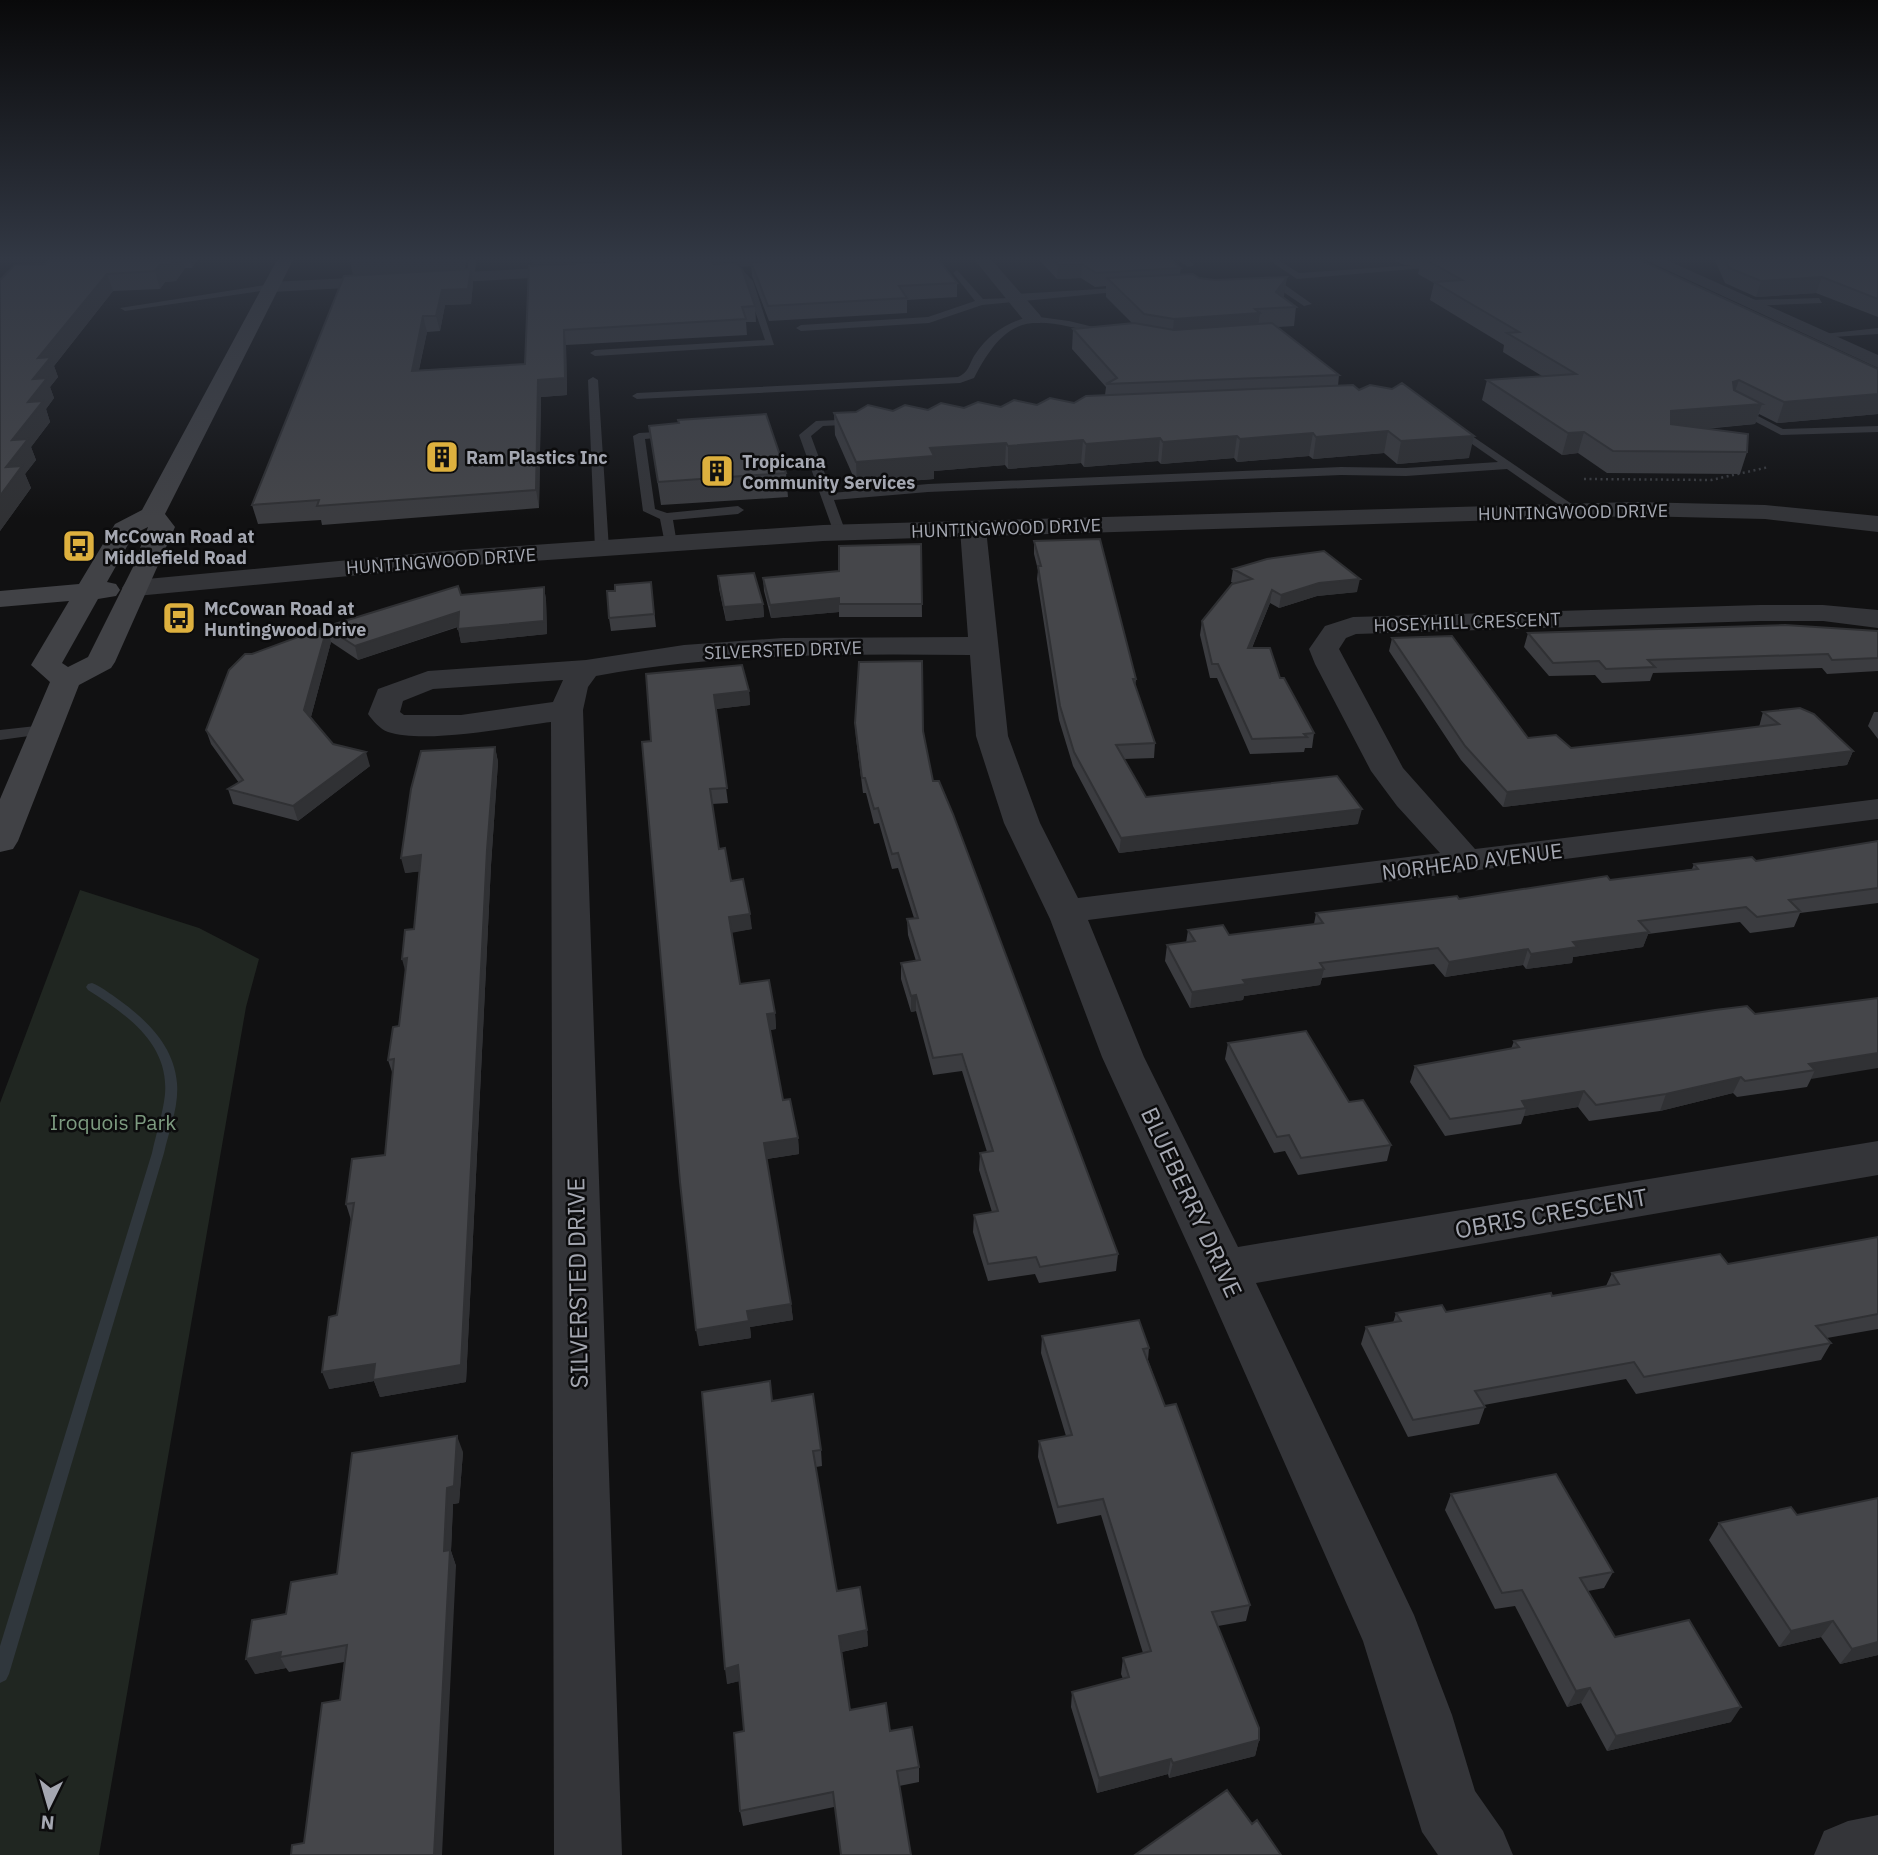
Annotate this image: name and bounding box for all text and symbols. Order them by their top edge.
building icon: Ram Plastics Inc [423,438,461,476]
place label: Ram Plastics Inc [466,446,607,469]
place label: Tropicana Community Services [742,450,915,494]
building icon: Tropicana Community Services [698,452,736,490]
street label: HUNTINGWOOD DRIVE [1478,499,1668,525]
street label: HUNTINGWOOD DRIVE [910,513,1102,543]
place label: McCowan Road at Middlefield Road [104,525,254,569]
bus stop icon: McCowan Road at Middlefield Road [60,527,98,565]
street label: HUNTINGWOOD DRIVE [345,543,537,579]
place label: McCowan Road at Huntingwood Drive [204,597,366,641]
bus stop icon: McCowan Road at Huntingwood Drive [160,599,198,637]
street label: HOSEYHILL CRESCENT [1373,607,1561,637]
street label: SILVERSTED DRIVE [704,636,862,664]
street label: NORHEAD AVENUE [1380,836,1564,886]
street label: BLUEBERRY DRIVE [1134,1102,1250,1302]
park label: Iroquois Park [50,1108,176,1136]
street label: SILVERSTED DRIVE [559,1177,595,1389]
street label: OBRIS CRESCENT [1452,1180,1650,1246]
north arrow [14,1771,84,1841]
text: N [40,1810,55,1835]

